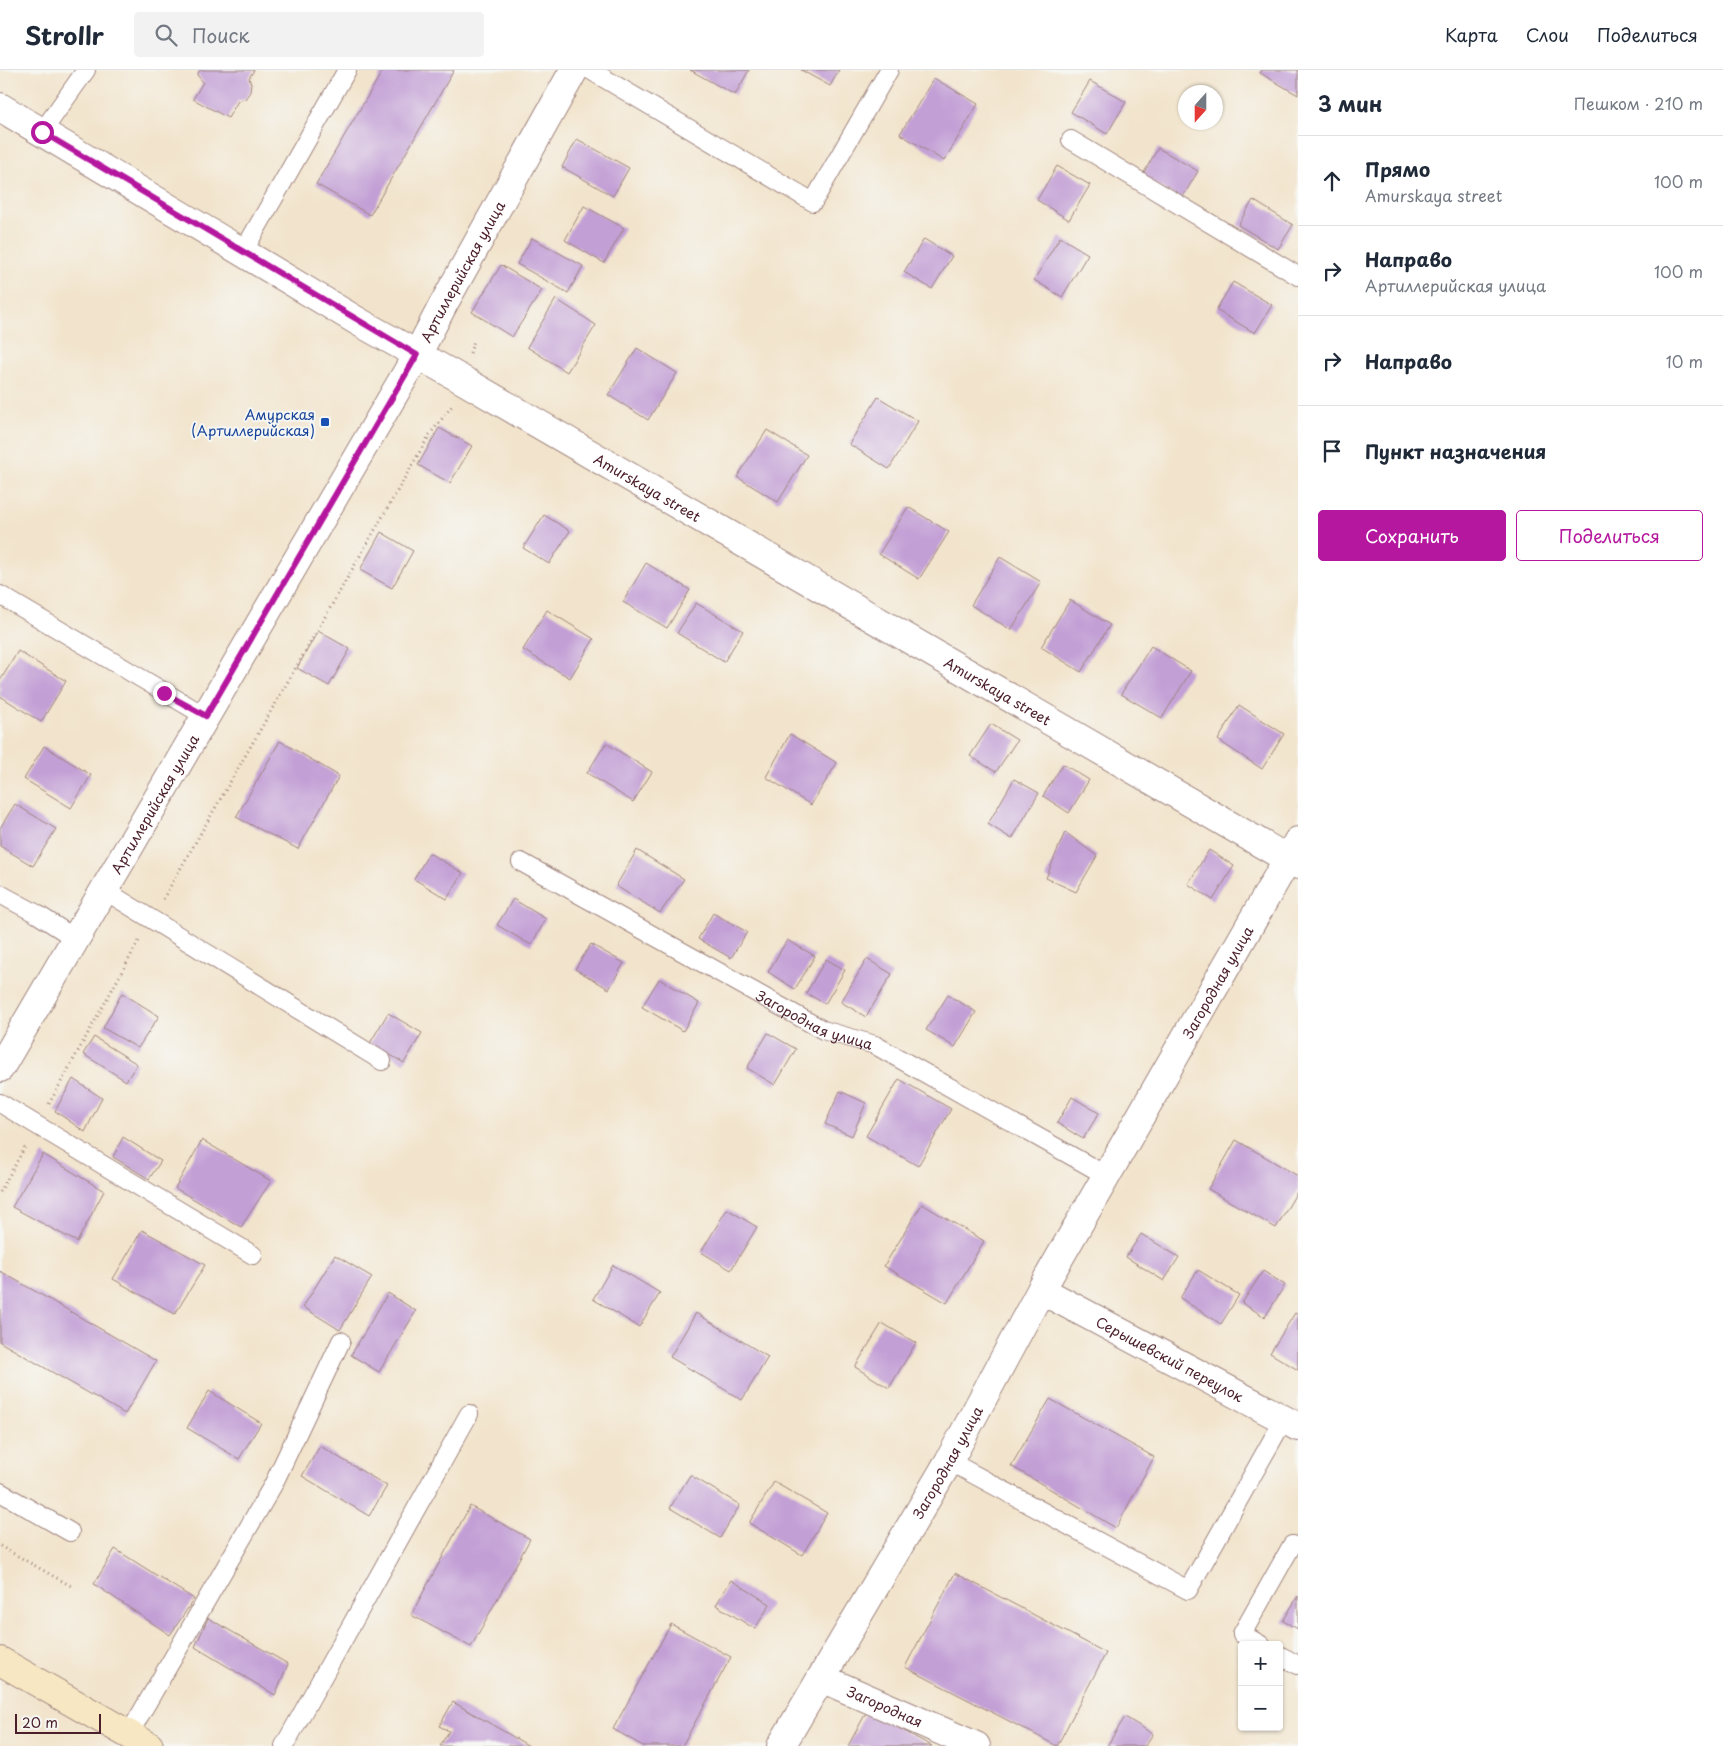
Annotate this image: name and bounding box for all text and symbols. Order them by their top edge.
search box [134,12,484,57]
text: Strollr [25,17,104,53]
icon: search [152,21,180,49]
text: Поиск [192,21,250,49]
text: Карта [1445,21,1498,48]
text: Слои [1526,21,1569,48]
text: Поделиться [1597,21,1698,48]
north arrow [1178,85,1223,130]
text: 3 мин [1318,87,1382,119]
text: Пешком · 210 m [1574,91,1703,115]
route start [31,121,54,144]
text: Прямо [1365,155,1430,183]
icon: ahead [1318,167,1346,195]
text: 100 m [1654,169,1703,193]
text: Amurskaya street [1365,183,1502,207]
street label: Артиллерийская улица [415,197,510,346]
text: Направо [1365,245,1452,273]
icon: right [1318,257,1346,285]
text: 100 m [1654,259,1703,283]
text: Артиллерийская улица [1365,273,1546,297]
icon: right [1318,347,1346,375]
text: Направо [1365,347,1452,375]
text: 10 m [1666,349,1703,373]
place label: Амурская (Артиллерийская) [191,404,315,441]
marker: Амурская (Артиллерийская) [319,416,331,428]
icon: arrive [1318,437,1346,465]
text: Пункт назначения [1365,437,1546,465]
street label: Amurskaya street [590,448,705,527]
button: Сохранить [1318,510,1506,561]
button: Поделиться [1516,510,1703,561]
street label: Amurskaya street [941,651,1055,730]
route end [153,682,176,705]
street label: Артиллерийская улица [105,730,204,878]
street label: Загородная улица [1177,922,1258,1042]
street label: Загородная улица [753,985,876,1054]
street label: Серышевский переулок [1092,1311,1248,1407]
street label: Загородная улица [907,1402,987,1522]
map controls [1238,1641,1283,1731]
button: + [1238,1641,1283,1686]
street label: Загородная [844,1680,926,1732]
button: − [1238,1686,1283,1731]
scale bar [15,1711,101,1734]
text: 20 m [22,1712,58,1733]

